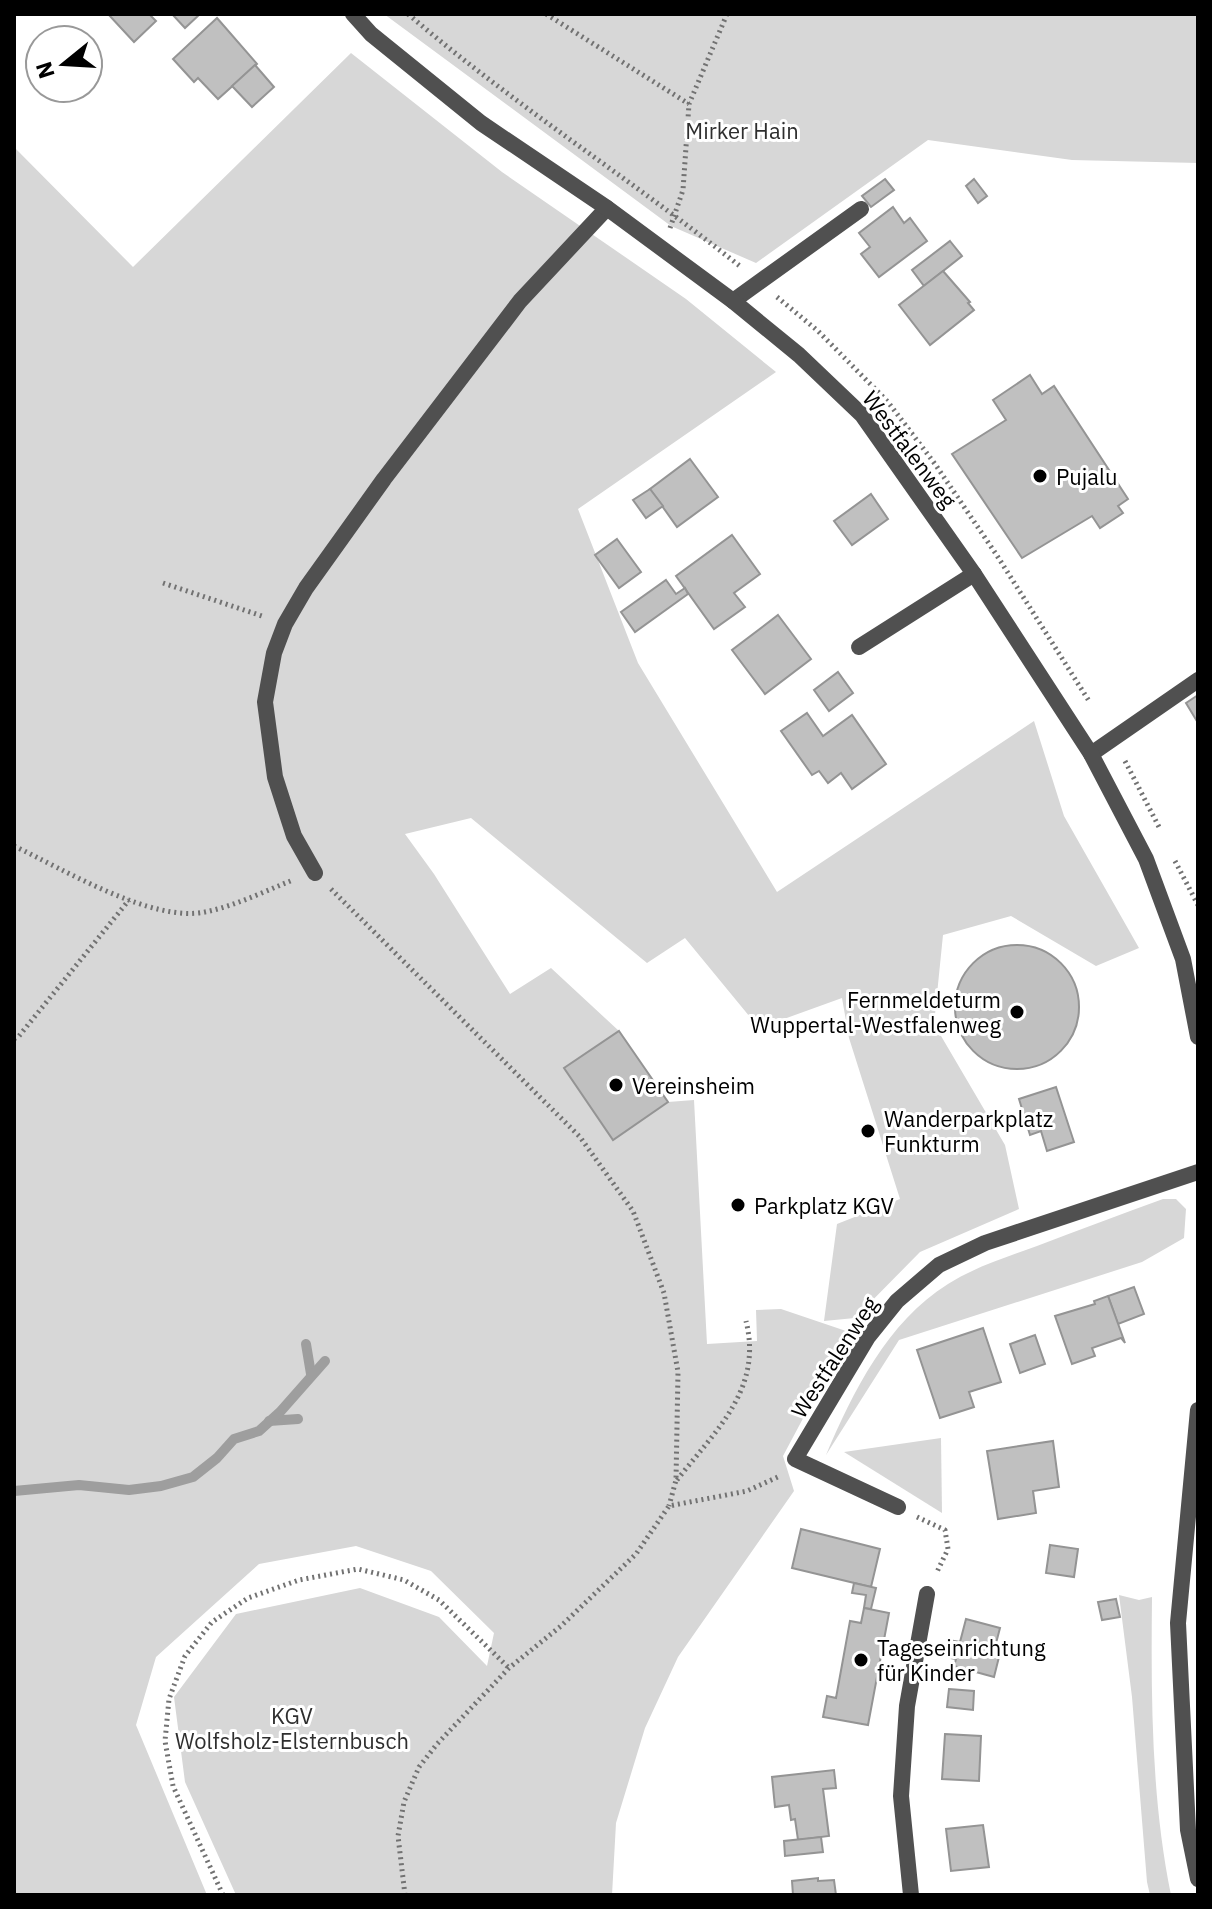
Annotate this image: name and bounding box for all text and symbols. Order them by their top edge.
north arrow [24,24,104,104]
text: N [28,58,61,82]
park label: Mirker Hain [685,116,799,145]
street label: Westfalenweg [857,385,964,514]
place label: Pujalu [1056,462,1118,491]
marker: Pujalu [1031,467,1049,485]
place label: Fernmeldeturm Wuppertal-Westfalenweg [750,985,1001,1039]
marker: Fernmeldeturm Wuppertal-Westfalenweg [1008,1003,1026,1021]
place label: Vereinsheim [632,1071,755,1100]
marker: Vereinsheim [607,1076,625,1094]
place label: Wanderparkplatz Funkturm [884,1104,1053,1158]
marker: Wanderparkplatz Funkturm [859,1122,877,1140]
place label: Parkplatz KGV [754,1191,894,1220]
marker: Parkplatz KGV [729,1196,747,1214]
street label: Westfalenweg [784,1290,884,1423]
place label: Tageseinrichtung für Kinder [877,1633,1046,1687]
marker: Tageseinrichtung für Kinder [852,1651,870,1669]
park label: KGV Wolfsholz-Elsternbusch [175,1701,409,1755]

